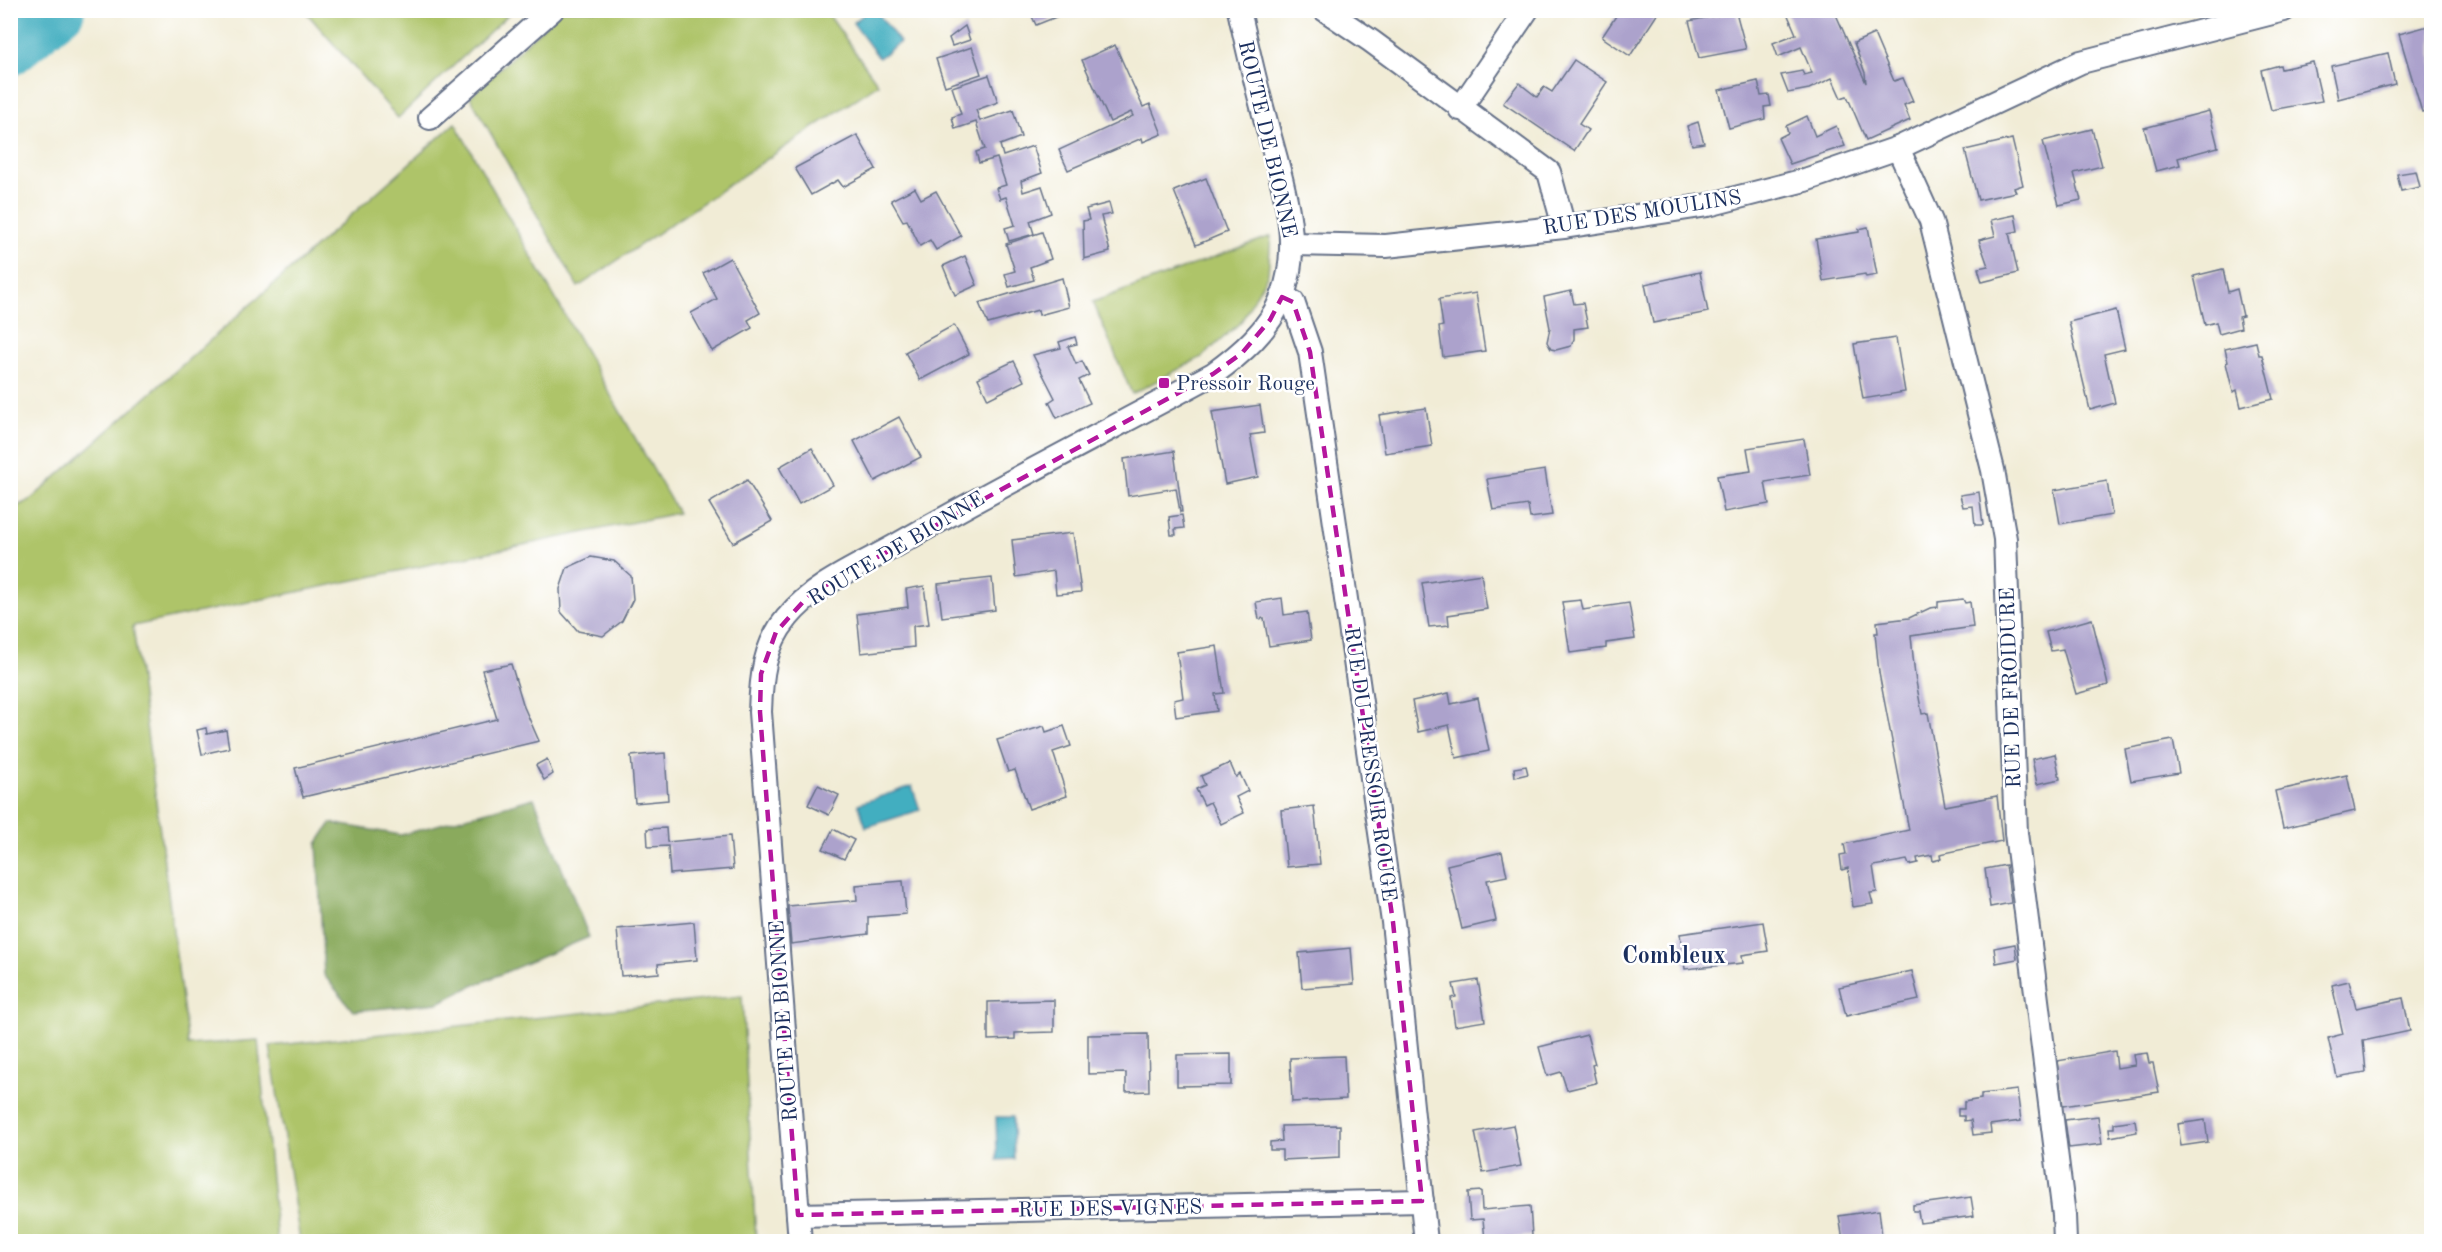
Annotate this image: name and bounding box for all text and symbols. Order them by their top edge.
street label: ROUTE DE BIONNE [1234,39,1299,240]
street label: RUE DES MOULINS [1542,187,1743,240]
place label: Pressoir Rouge [1176,374,1315,395]
marker: Pressoir Rouge [1157,376,1171,390]
street label: ROUTE DE BIONNE [805,488,989,610]
street label: RUE DE FROIDURE [1997,587,2026,789]
street label: RUE DU PRESSOIR ROUGE [1340,626,1399,903]
street label: ROUTE DE BIONNE [767,919,802,1122]
district label: Combleux [1622,945,1726,969]
street label: RUE DES VIGNES [1018,1197,1202,1222]

